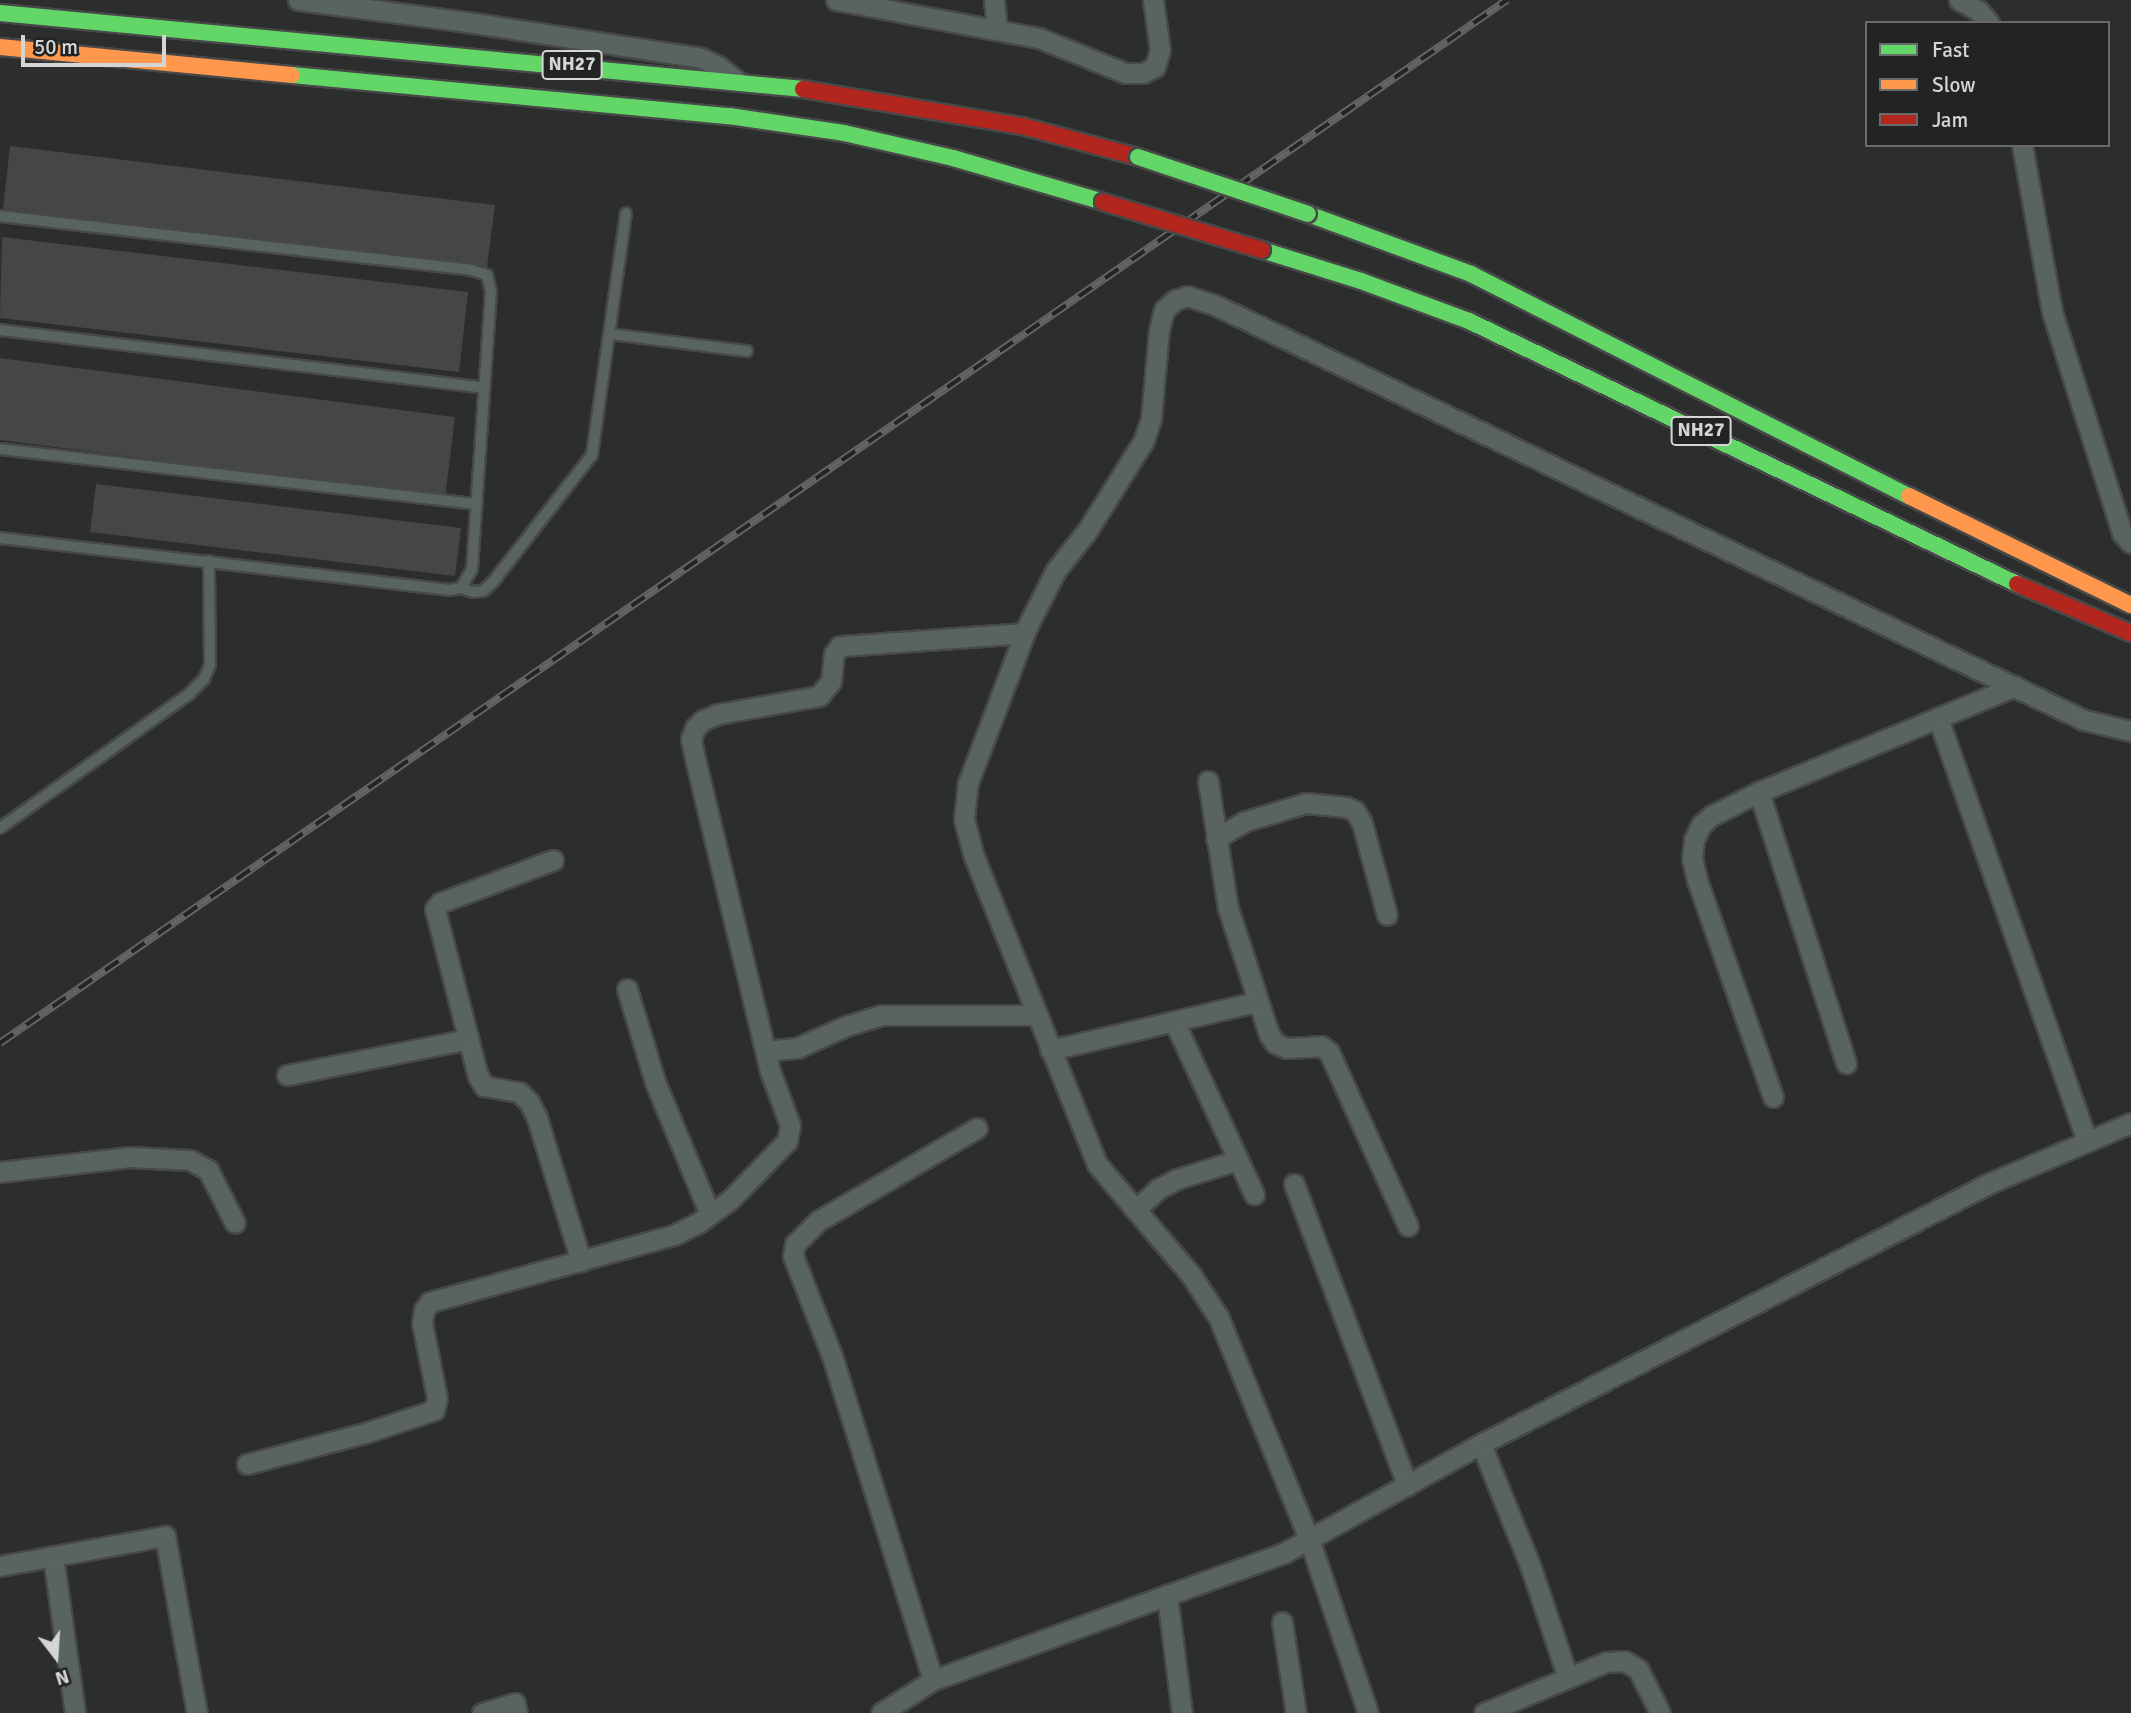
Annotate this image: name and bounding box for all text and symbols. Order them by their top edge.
scale bar [24,21,170,65]
legend [1865,21,2110,147]
text: 50 m [34,34,78,60]
text: Fast [1932,37,1969,63]
road number: NH27 [540,50,604,80]
text: Slow [1932,72,1976,98]
text: Jam [1932,107,1968,133]
road number: NH27 [1670,416,1732,446]
north arrow [21,1622,91,1692]
text: N [52,1664,72,1690]

